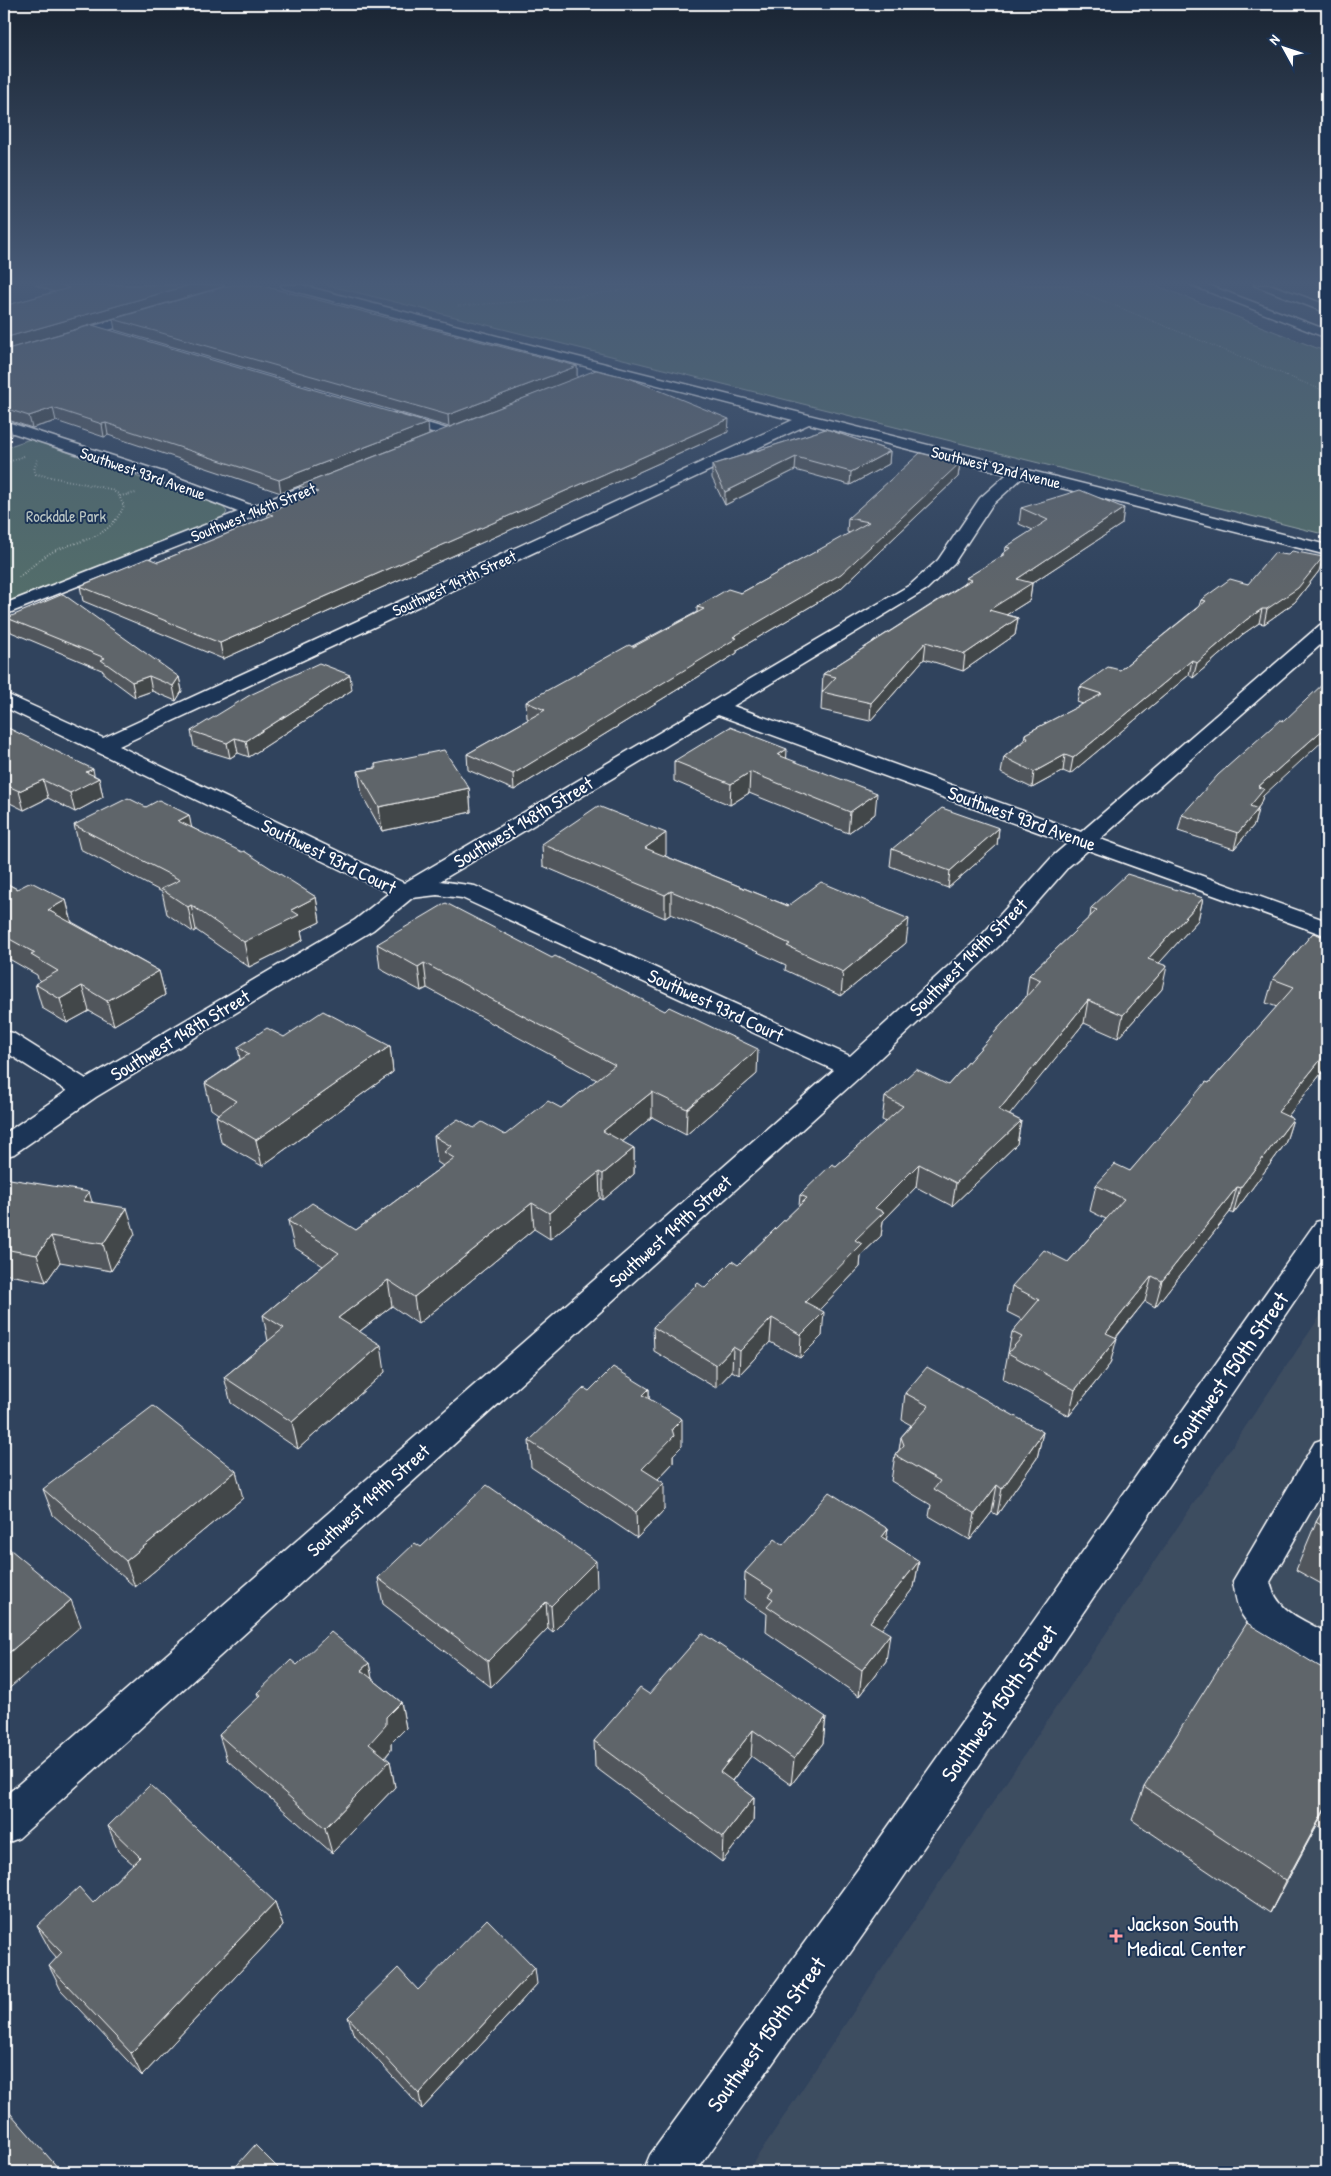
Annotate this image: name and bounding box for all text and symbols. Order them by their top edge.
north arrow [1258,22,1308,72]
text: N [1264,30,1284,48]
street label: Southwest 92nd Avenue [929,440,1064,494]
street label: Southwest 93rd Avenue [77,441,209,505]
street label: Southwest 146th Street [187,477,319,547]
park label: Rockdale Park [26,505,106,527]
street label: Southwest 147th Street [388,544,520,621]
street label: Southwest 148th Street [448,770,598,874]
street label: Southwest 93rd Avenue [944,779,1100,857]
street label: Southwest 93rd Court [257,812,401,900]
street label: Southwest 149th Street [903,892,1033,1022]
street label: Southwest 93rd Court [644,962,789,1048]
street label: Southwest 148th Street [105,983,255,1087]
street label: Southwest 149th Street [603,1168,737,1293]
street label: Southwest 150th Street [1165,1285,1296,1454]
street label: Southwest 149th Street [301,1437,435,1562]
street label: Southwest 150th Street [934,1618,1065,1787]
place label: Jackson South Medical Center [1127,1908,1247,1963]
marker: Jackson South Medical Center [1109,1929,1123,1943]
street label: Southwest 150th Street [700,1950,833,2118]

